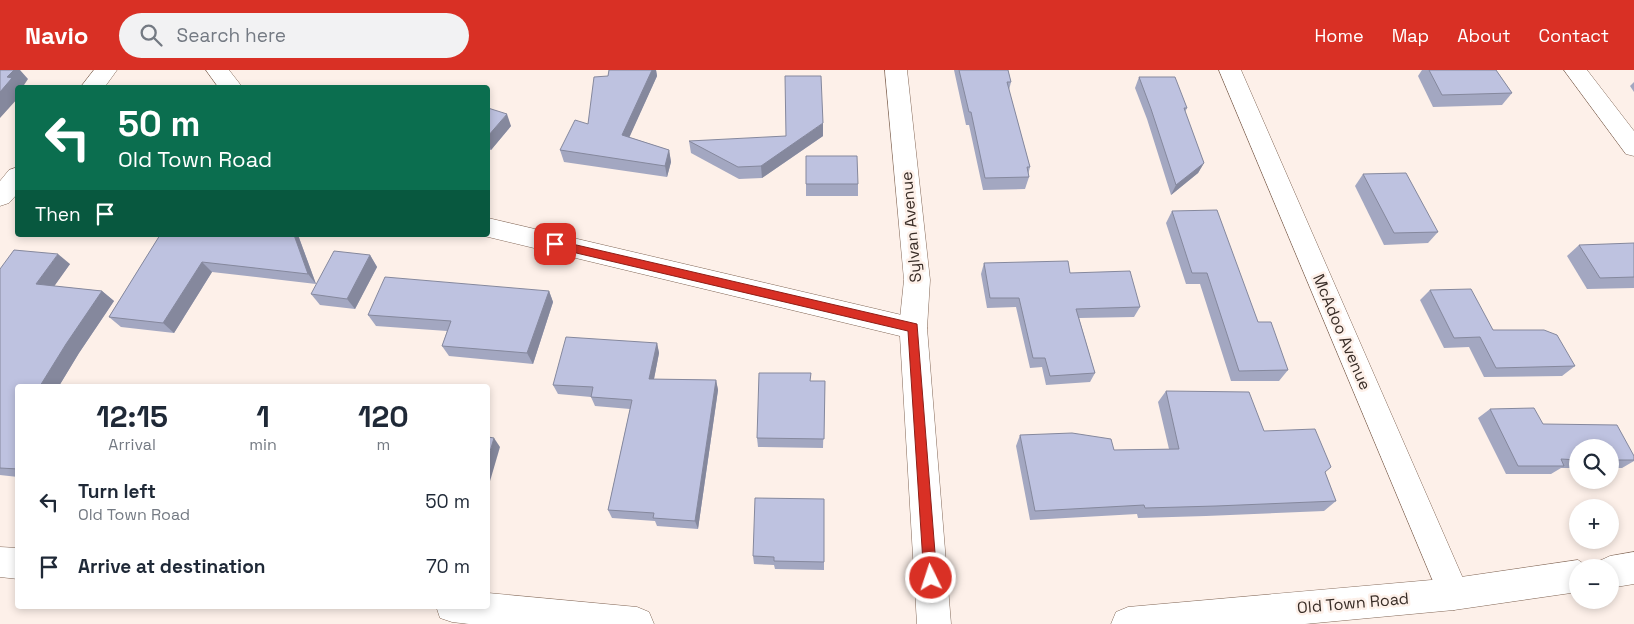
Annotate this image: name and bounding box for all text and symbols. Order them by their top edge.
search box [119,13,469,58]
text: Navio [25,20,89,51]
icon: search [137,21,165,49]
text: Search here [177,23,286,48]
text: Home [1315,24,1364,47]
text: Map [1392,24,1429,47]
text: About [1457,24,1511,47]
text: Contact [1539,24,1609,47]
text: 50 m [118,102,200,146]
icon: left [35,105,100,170]
text: Old Town Road [118,145,272,173]
street label: Sylvan Avenue [896,171,926,283]
icon: arrive [91,200,119,228]
text: Then [35,202,81,227]
pin [534,223,576,265]
icon: arrive [541,230,569,258]
street label: McAdoo Avenue [1308,271,1376,393]
text: 12:15 [96,397,168,436]
text: 1 [256,397,270,436]
text: 120 [358,397,409,436]
text: Arrival [108,434,156,455]
text: min [249,434,277,455]
text: m [376,434,390,455]
map controls [1569,439,1619,609]
button: search [1569,439,1619,489]
text: Turn left [78,479,156,504]
icon: left [35,488,63,516]
text: 50 m [425,489,470,514]
button: + [1569,499,1619,549]
text: Old Town Road [78,504,190,525]
position arrow [904,551,956,603]
icon: arrive [35,553,63,581]
text: Arrive at destination [78,554,266,579]
text: 70 m [426,554,470,579]
button: − [1569,559,1619,609]
street label: Old Town Road [1296,588,1410,618]

